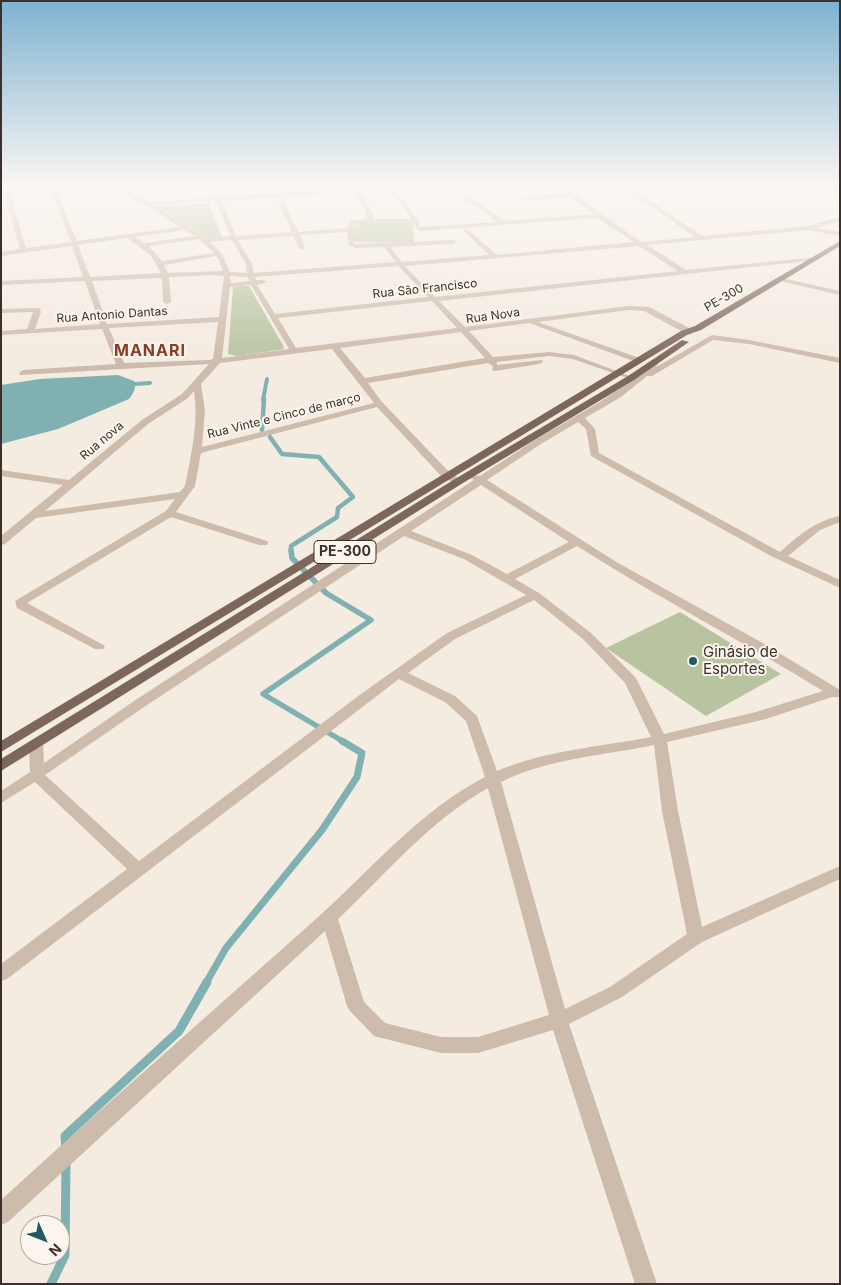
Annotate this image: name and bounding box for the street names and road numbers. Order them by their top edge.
street label: Rua São Francisco [372,276,478,302]
street label: PE-300 [702,281,746,315]
street label: Rua Antonio Dantas [56,304,168,326]
street label: Rua Nova [465,305,521,327]
street label: Rua Vinte e Cinco de março [206,390,362,442]
street label: Rua nova [77,419,127,463]
road number: PE-300 [314,540,376,564]

